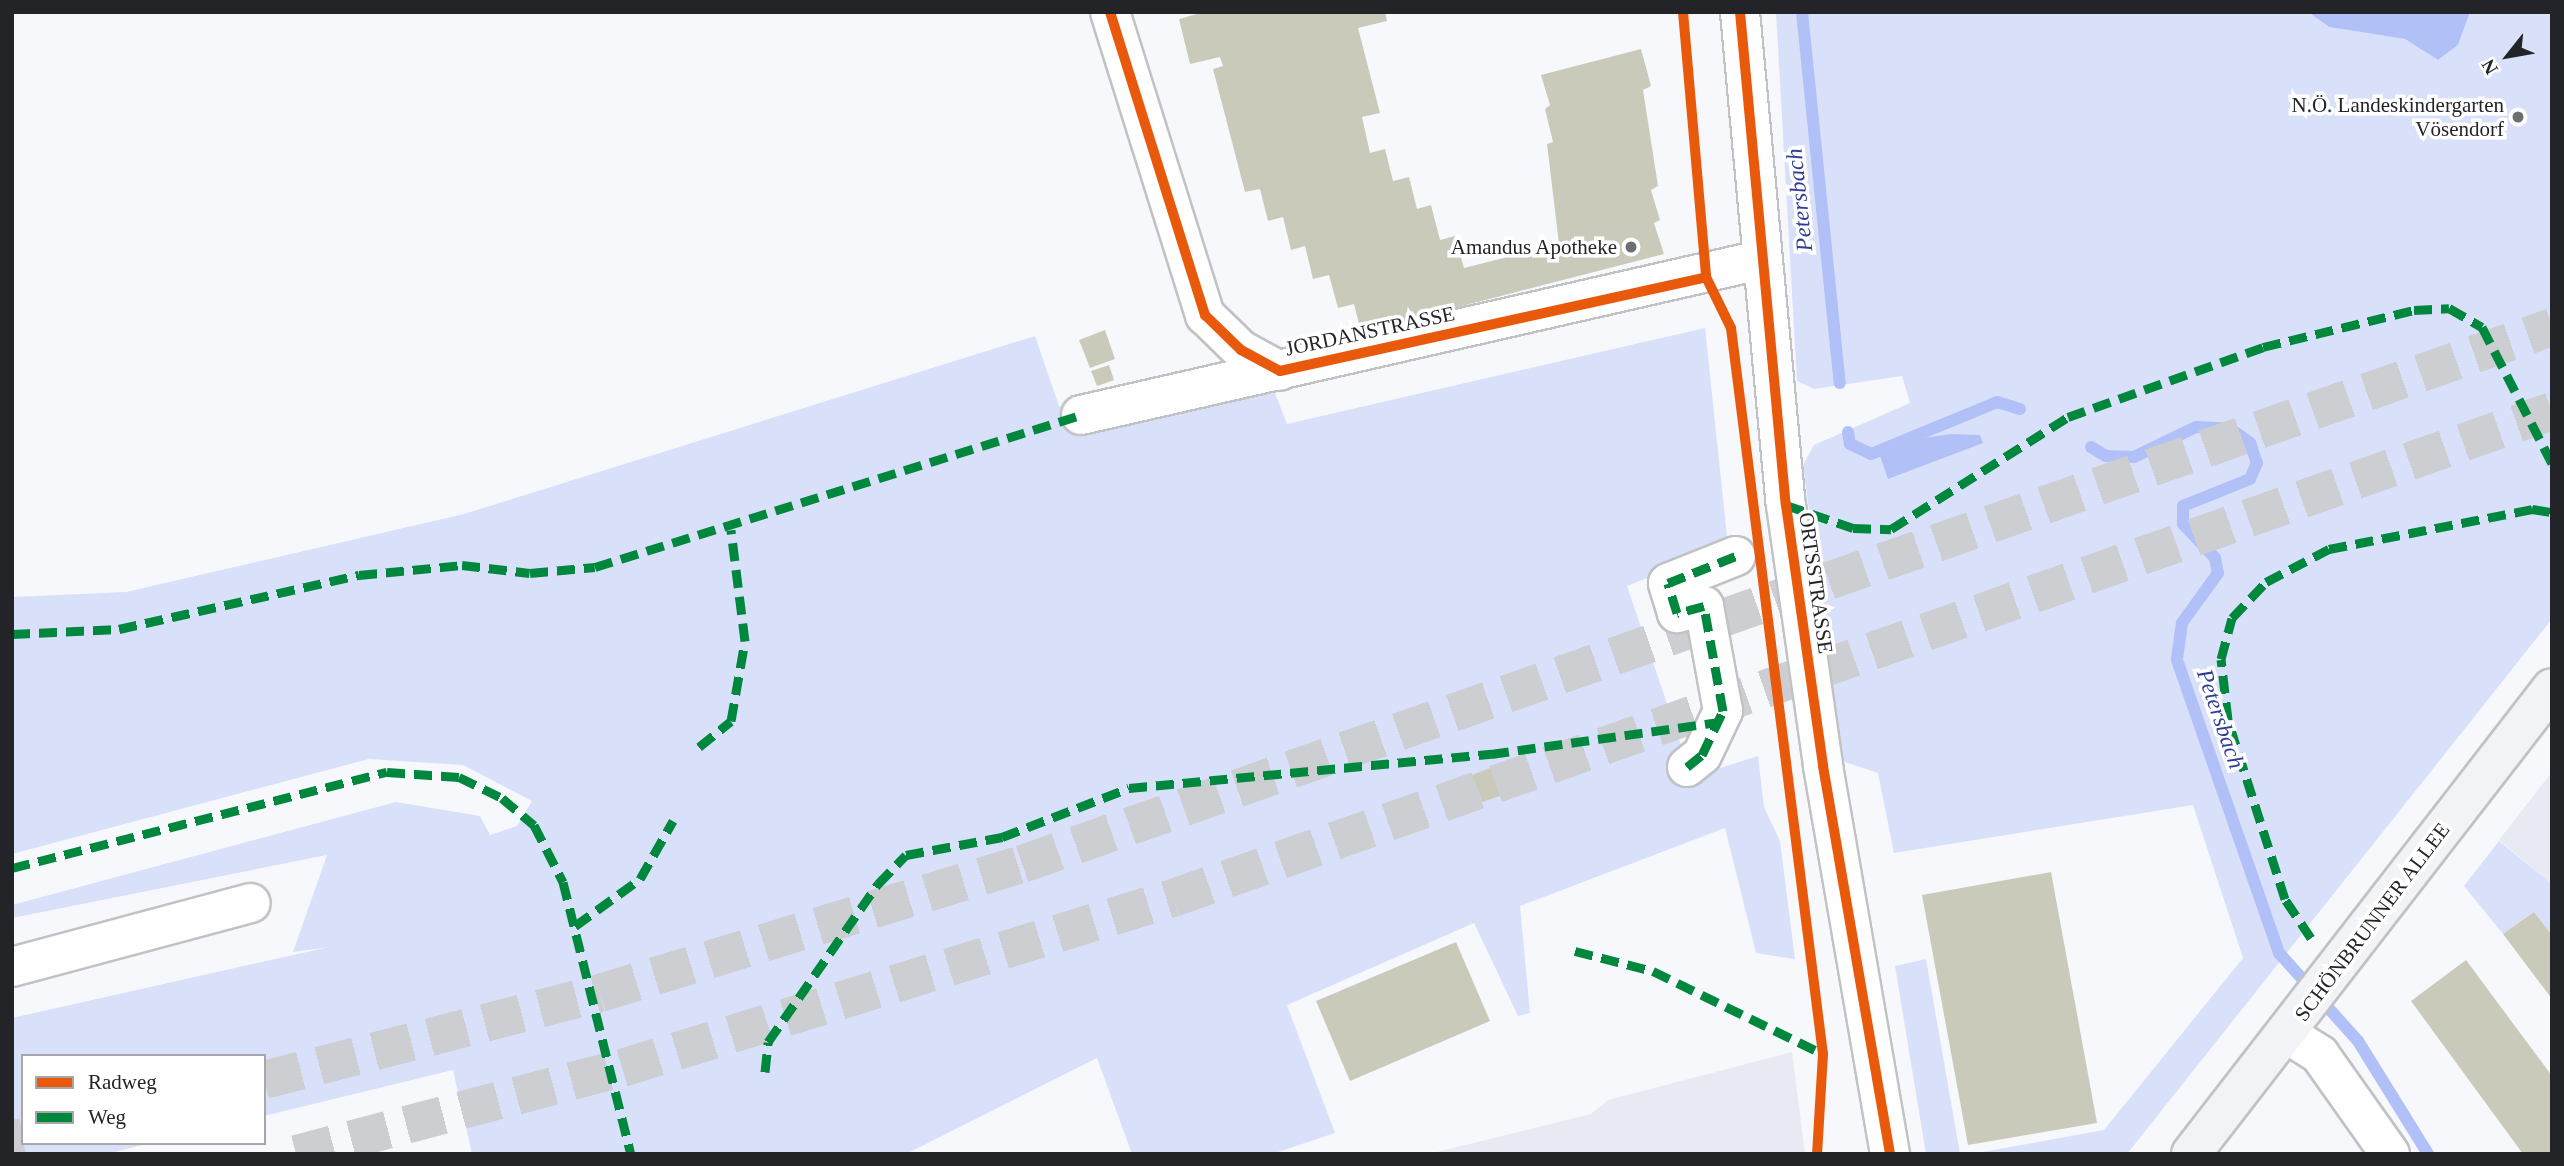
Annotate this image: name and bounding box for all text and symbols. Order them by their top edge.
north arrow [2473,21,2543,91]
text: N [2477,56,2502,78]
place label: N.Ö. Landeskindergarten Vösendorf [2292,92,2504,142]
marker: N.Ö. Landeskindergarten Vösendorf [2510,109,2526,125]
water label: Petersbach [1781,147,1819,253]
place label: Amandus Apotheke [1450,234,1617,260]
marker: Amandus Apotheke [1623,239,1639,255]
street label: JORDANSTRASSE [1283,301,1457,361]
street label: ORTSSTRASSE [1794,511,1838,655]
water label: Petersbach [2190,666,2250,772]
street label: SCHÖNBRUNNER ALLEE [2289,817,2455,1027]
legend [21,1054,266,1145]
text: Radweg [88,1070,157,1094]
text: Weg [88,1105,126,1129]

